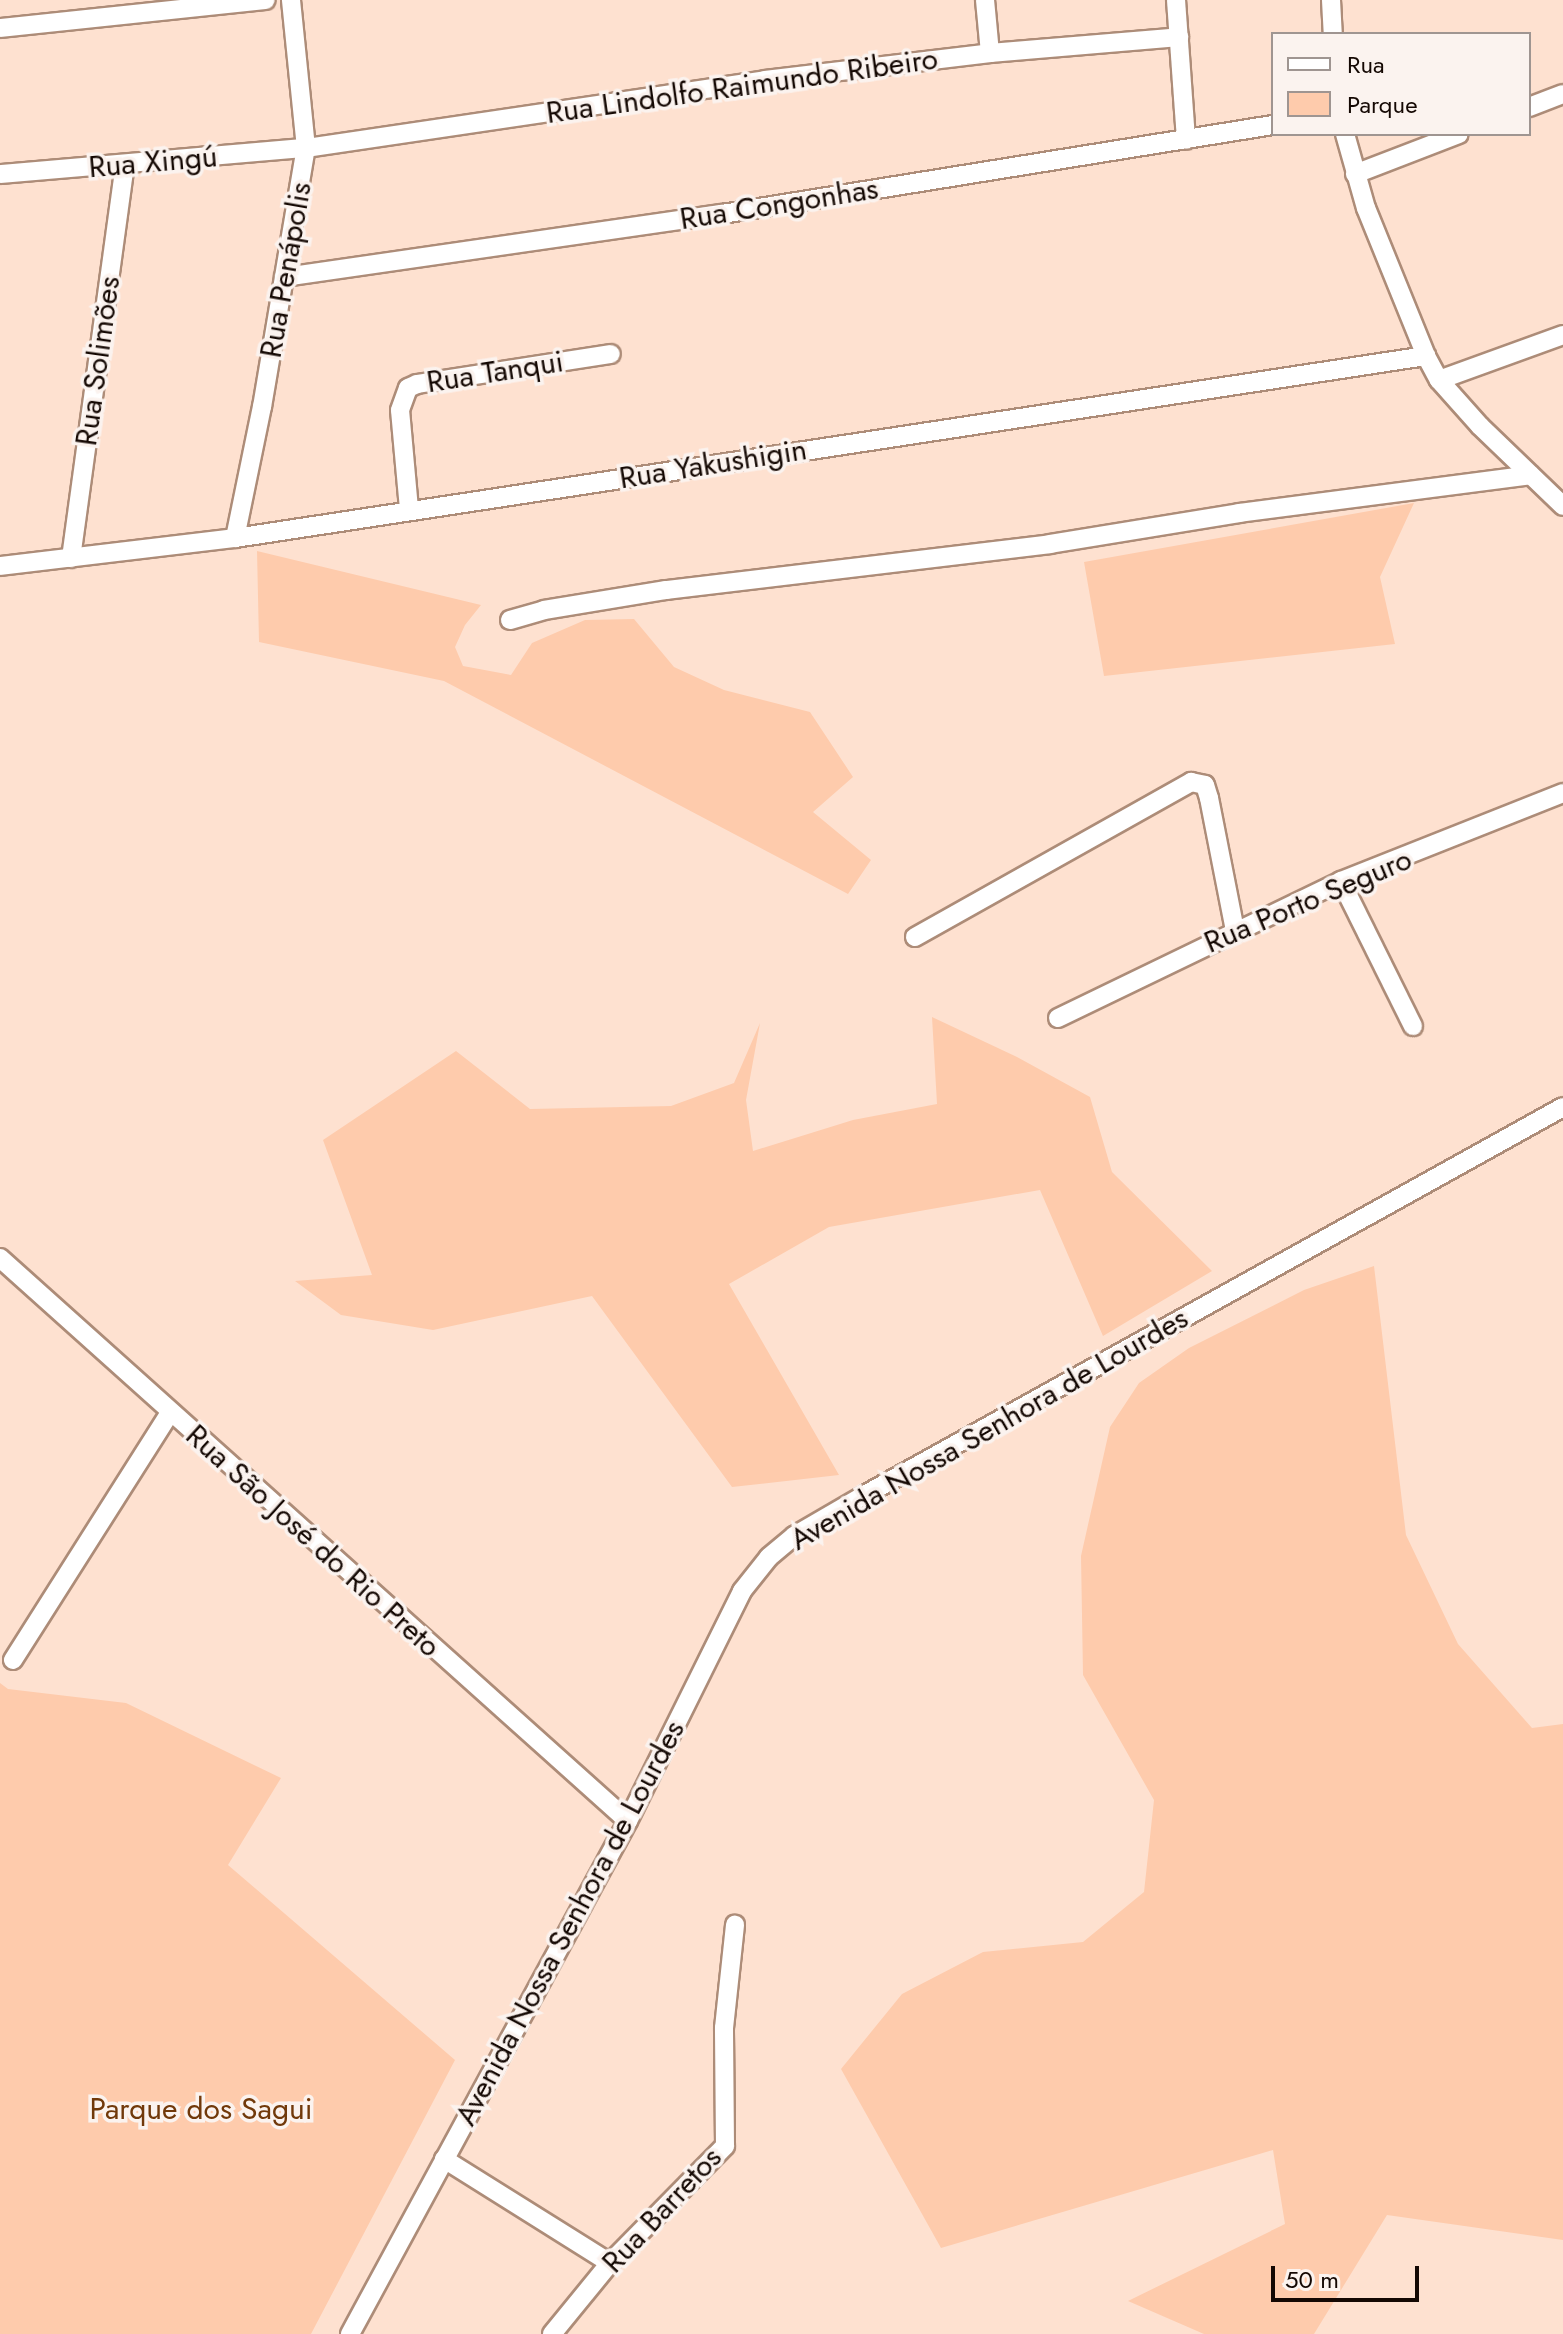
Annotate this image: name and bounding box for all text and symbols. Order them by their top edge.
legend [1271,32,1531,136]
street label: Rua Lindolfo Raimundo Ribeiro [544,41,940,131]
text: Rua [1347,47,1385,82]
text: Parque [1347,87,1418,122]
street label: Rua Xingú [87,138,219,186]
street label: Rua Congonhas [677,171,881,237]
street label: Rua Penápolis [253,179,319,361]
street label: Rua Solimões [68,274,128,448]
street label: Rua Tanqui [424,343,566,401]
street label: Rua Yakushigin [617,431,809,497]
street label: Rua Porto Seguro [1199,841,1417,961]
street label: Avenida Nossa Senhora de Lourdes [784,1300,1194,1558]
street label: Rua São José do Rio Preto [178,1417,448,1665]
street label: Avenida Nossa Senhora de Lourdes [448,1714,692,2132]
park label: Parque dos Sagui [89,2091,313,2127]
street label: Rua Barretos [595,2140,729,2280]
scale bar [1275,2250,1423,2300]
text: 50 m [1285,2262,1339,2297]

